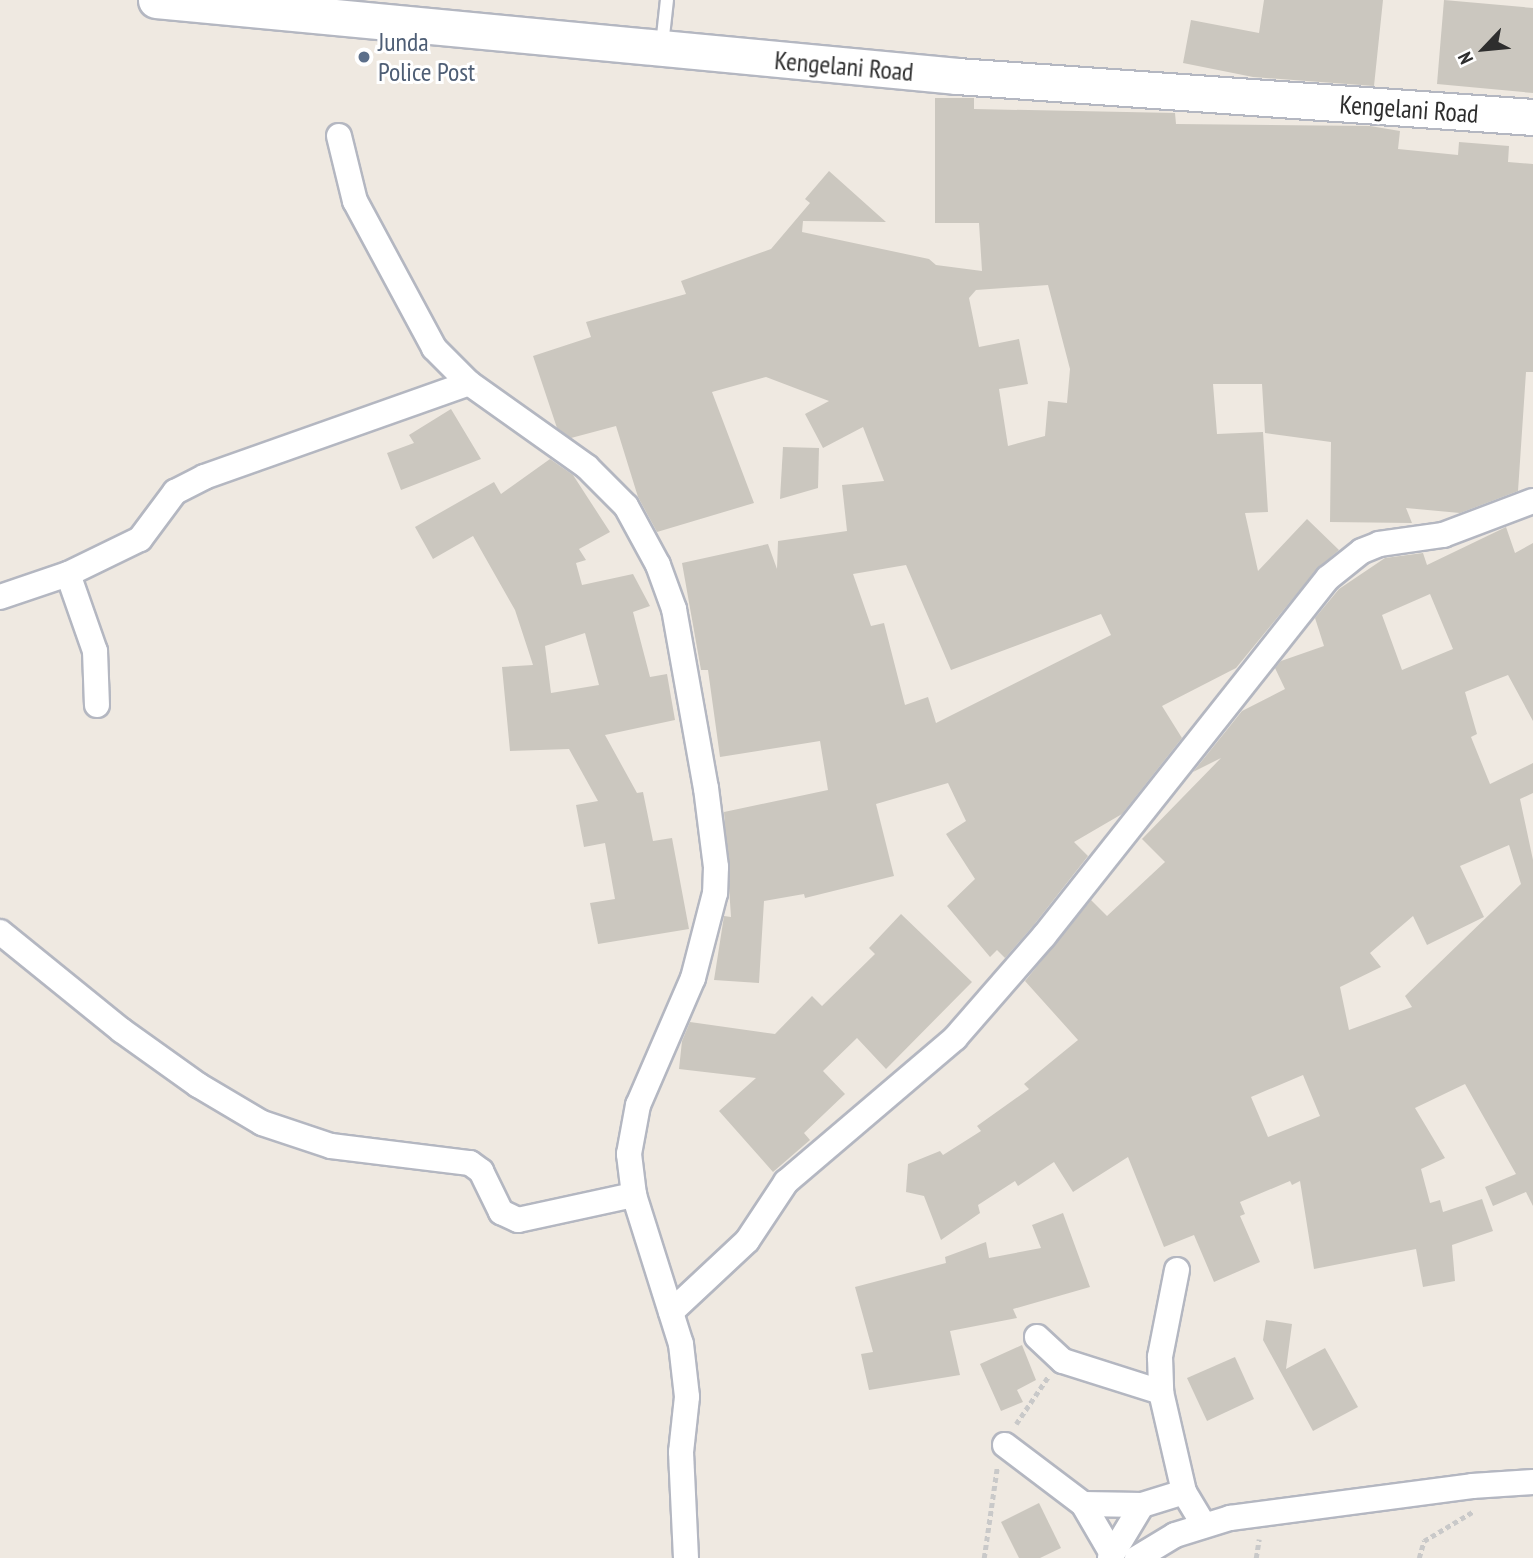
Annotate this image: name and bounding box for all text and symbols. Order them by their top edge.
north arrow [1449,14,1519,84]
place label: Junda Police Post [378,26,475,88]
street label: Kengelani Road [773,44,915,88]
text: N [1452,48,1478,68]
marker: Junda Police Post [356,49,372,65]
street label: Kengelani Road [1338,89,1480,129]

